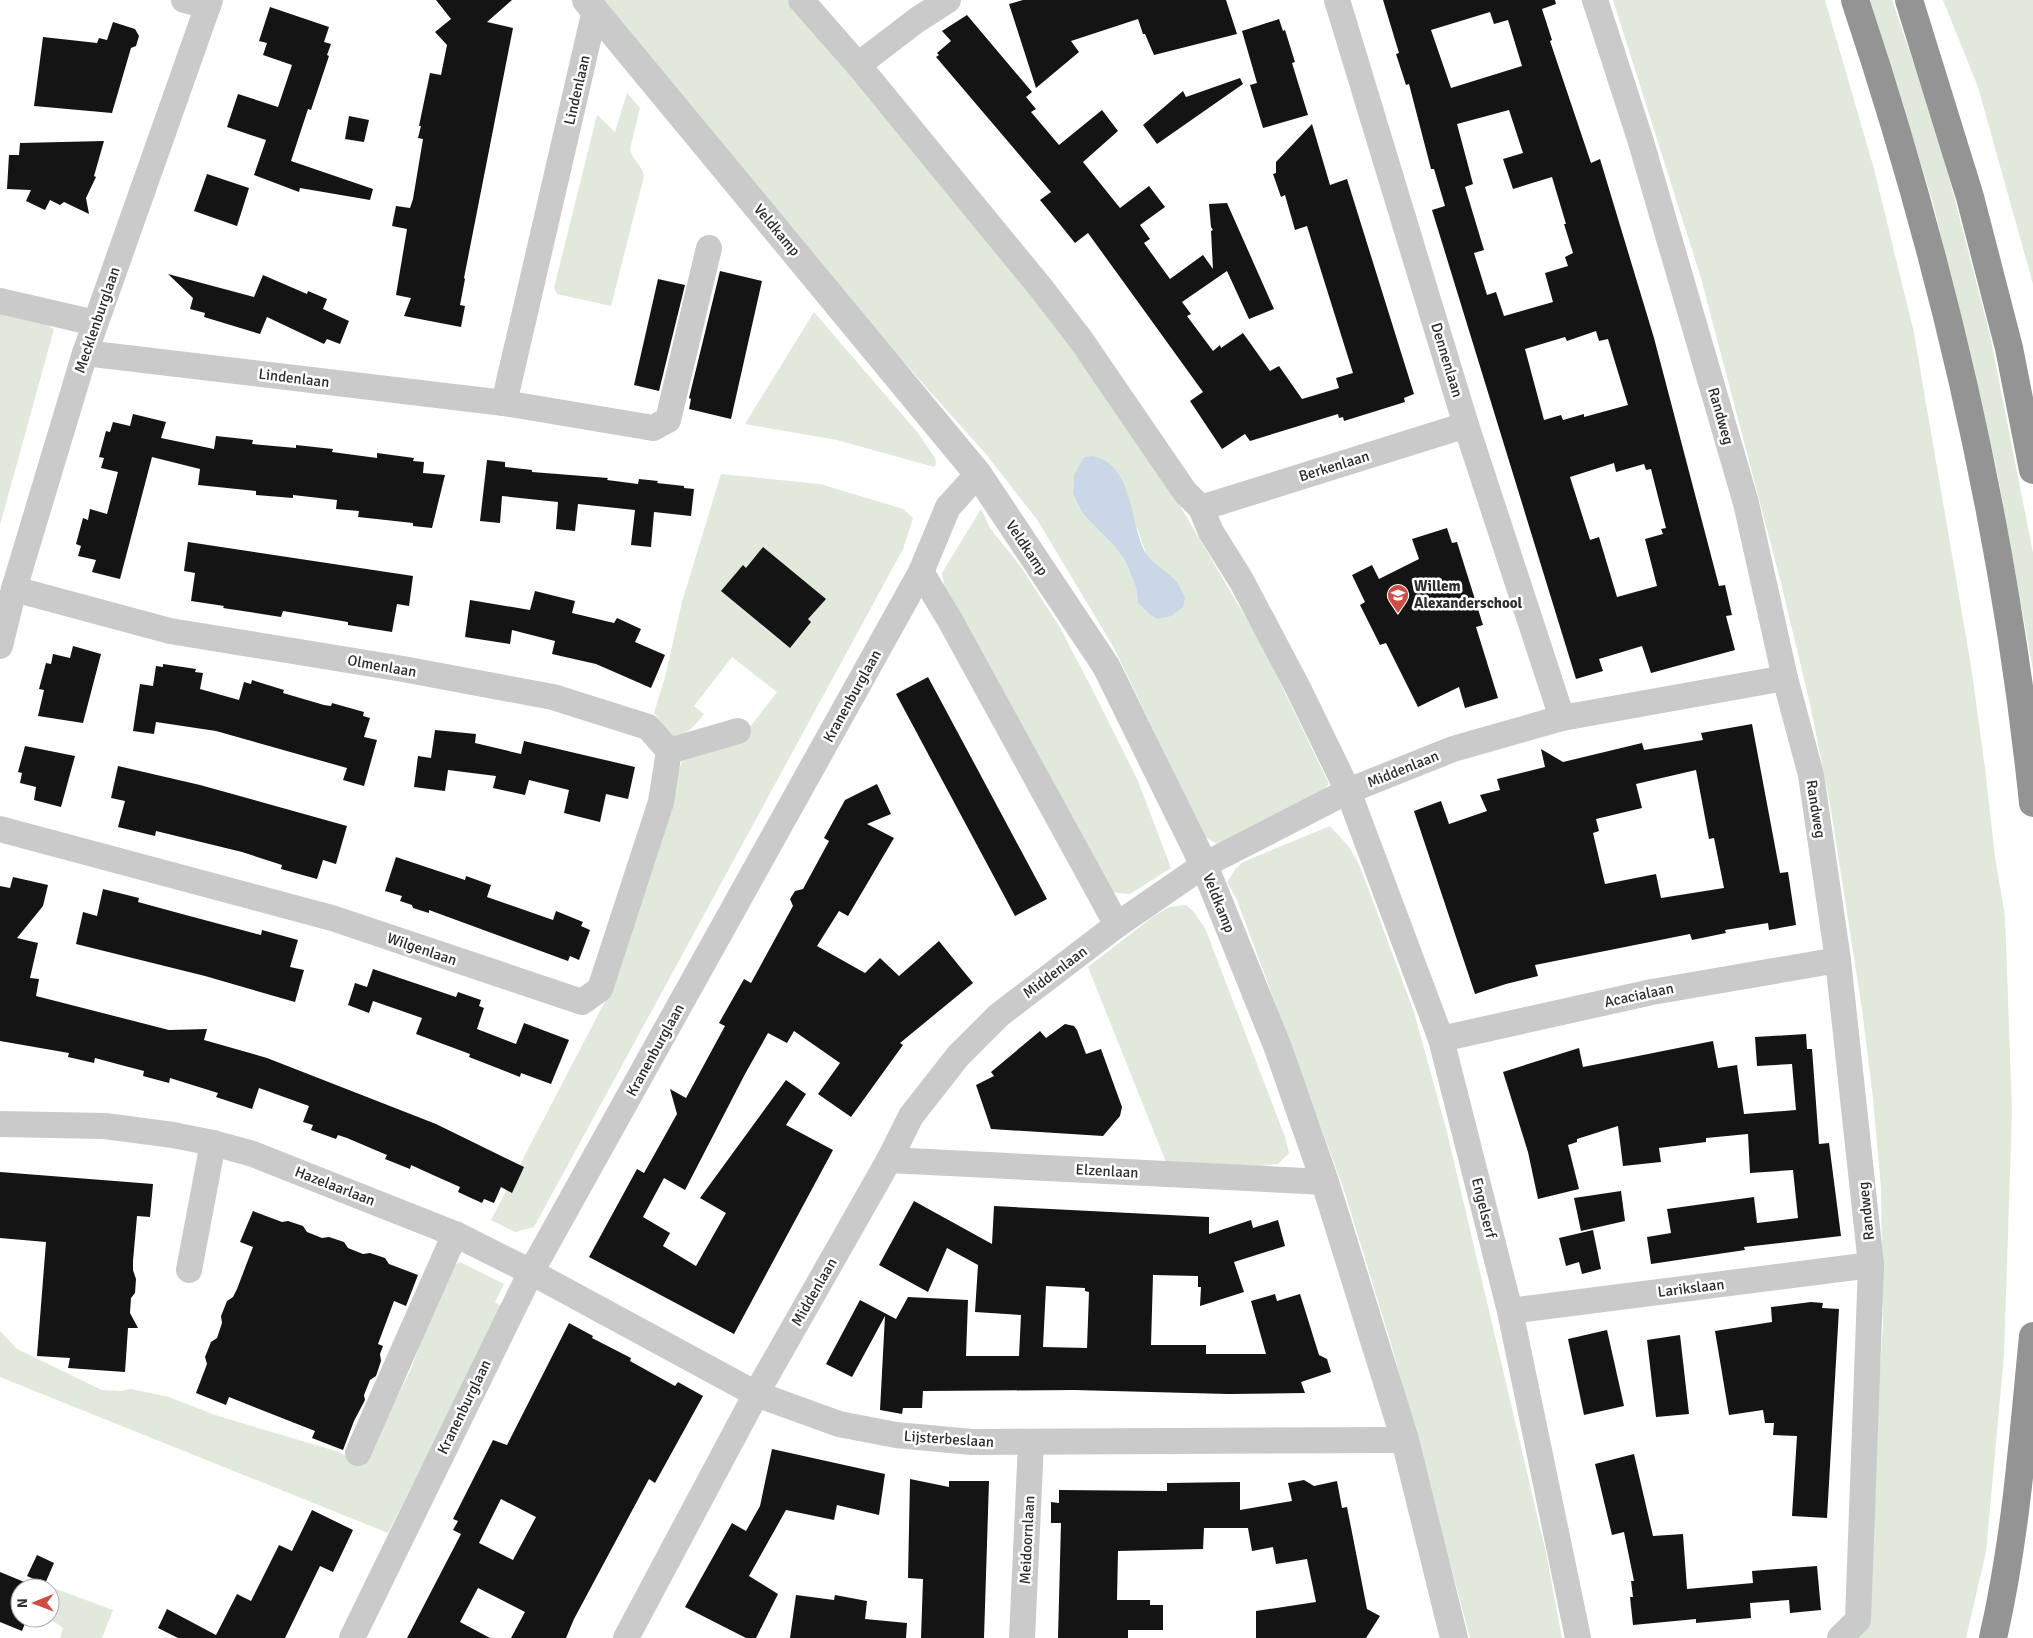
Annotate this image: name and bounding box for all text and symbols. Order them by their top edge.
street label: Lindenlaan [560,53,594,127]
street label: Veldkamp [750,200,804,260]
street label: Mecklenburglaan [70,265,124,375]
street label: Dennenlaan [1427,320,1467,400]
street label: Lindenlaan [258,365,330,391]
street label: Randweg [1704,385,1738,447]
street label: Berkenlaan [1297,447,1371,485]
street label: Veldkamp [1002,517,1052,579]
place label: Willem Alexanderschool [1414,577,1523,612]
school or university icon: Willem Alexanderschool [1386,583,1410,614]
street label: Kranenburglaan [819,647,885,745]
street label: Olmenlaan [346,651,418,681]
street label: Middenlaan [1365,746,1441,792]
street label: Randweg [1803,779,1829,839]
street label: Veldkamp [1199,871,1239,935]
street label: Wilgenlaan [385,929,459,969]
street label: Middenlaan [1019,942,1091,1002]
street label: Acacialaan [1603,979,1675,1011]
street label: Kranenburglaan [622,1001,688,1099]
street label: Elzenlaan [1075,1160,1139,1182]
street label: Hazelaarlaan [292,1162,378,1210]
street label: Engelserf [1468,1176,1500,1241]
street label: Randweg [1854,1181,1878,1241]
street label: Middenlaan [787,1255,841,1329]
street label: Larikslaan [1657,1275,1725,1301]
street label: Kranenburglaan [433,1357,495,1457]
street label: Lijsterbeslaan [903,1427,995,1451]
street label: Meidoornlaan [1016,1495,1038,1585]
north arrow [10,1578,60,1628]
text: N [14,1598,31,1608]

